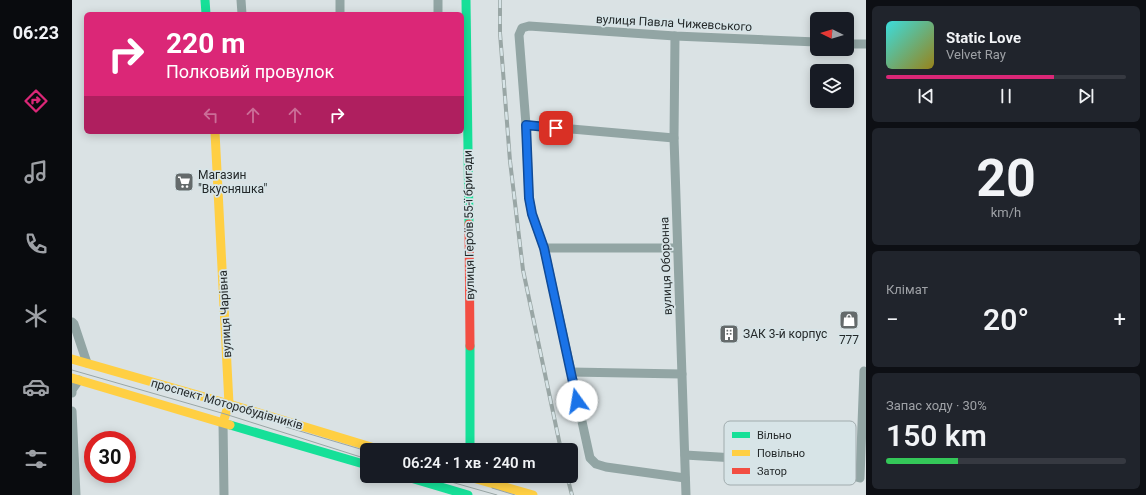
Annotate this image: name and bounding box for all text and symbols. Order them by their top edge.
street label: вулиця Павла Чижевського [596,12,753,34]
north arrow [810,12,854,56]
map controls [810,12,854,108]
text: 06:23 [13,22,59,43]
text: 220 m [166,27,245,60]
icon: right [100,28,152,80]
text: Static Love [946,29,1021,47]
text: Velvet Ray [946,47,1006,62]
text: Полковий провулок [166,61,334,82]
button: layers [810,64,854,108]
icon: previous [915,85,937,107]
icon: pause [995,85,1017,107]
icon: next [1075,85,1097,107]
icon: directions [22,87,50,115]
icon: left [200,104,222,126]
icon: ahead [242,104,264,126]
icon: ahead [284,104,306,126]
icon: right [326,104,348,126]
pin [539,111,573,145]
icon: arrive [545,117,567,139]
text: 20 [976,148,1036,209]
street label: вулиця Героїв 55-ї бригади [461,150,477,300]
icon: music [22,158,50,186]
place label: Магазин "Вкусняшка" [198,168,268,196]
supermarket icon: Магазин "Вкусняшка" [173,171,195,193]
text: km/h [991,205,1021,220]
street label: вулиця Оборонна [657,217,675,315]
icon: phone [22,230,50,258]
street label: вулиця Чарівна [216,270,234,358]
text: Клімат [886,282,928,297]
icon: climate [22,302,50,330]
text: 20° [983,302,1029,337]
text: − [886,307,899,332]
text: + [1114,307,1126,332]
shop icon: 777 [838,309,860,331]
building icon: ЗАК 3-й корпус [718,323,740,345]
place label: ЗАК 3-й корпус [743,327,827,341]
place label: 777 [839,333,859,347]
icon: car [22,373,50,401]
street label: проспект Моторобудівників [149,376,305,432]
position arrow [556,380,598,422]
text: Запас ходу · 30% [886,398,987,413]
text: 150 km [886,418,987,453]
legend [724,421,856,485]
text: Вільно [757,429,791,442]
speed limit sign: 30 [84,431,136,483]
icon: filters [22,445,50,473]
text: Повільно [757,447,805,460]
text: 06:24 · 1 хв · 240 m [403,454,535,472]
text: Затор [757,465,787,478]

